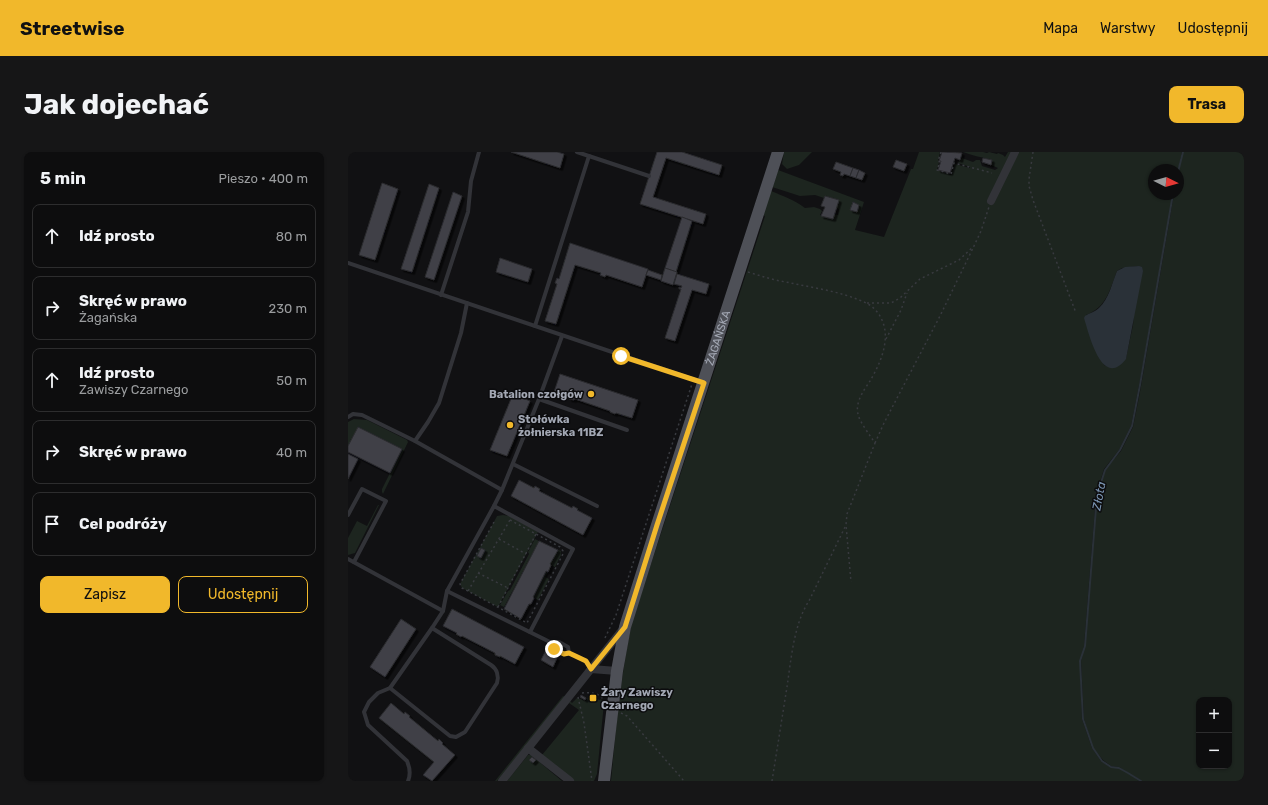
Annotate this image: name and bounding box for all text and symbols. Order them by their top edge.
text: Streetwise [20,17,125,40]
text: Mapa [1043,20,1078,37]
text: Warstwy [1100,20,1156,37]
text: Udostępnij [1178,20,1248,37]
button: Trasa [1169,86,1244,123]
text: Jak dojechać [24,88,209,121]
north arrow [1148,164,1184,200]
text: 5 min [40,168,86,188]
text: Pieszo · 400 m [219,171,308,186]
icon: ahead [41,225,63,247]
text: Idź prosto [79,227,155,245]
text: 80 m [276,229,307,244]
text: Skręć w prawo [79,292,187,310]
icon: right [41,297,63,319]
text: 230 m [269,301,307,316]
street label: ŻAGAŃSKA [702,308,733,367]
text: Żagańska [79,310,137,325]
route start [612,347,630,365]
text: Idź prosto [79,364,155,382]
icon: ahead [41,369,63,391]
text: 50 m [276,373,307,388]
text: Zawiszy Czarnego [79,382,189,397]
place label: Batalion czołgów [489,388,583,401]
marker: Batalion czołgów [586,389,596,399]
place label: Stołówka żołnierska 11BZ [518,413,603,439]
marker: Stołówka żołnierska 11BZ [505,420,515,430]
icon: right [41,441,63,463]
text: Skręć w prawo [79,443,187,461]
text: 40 m [276,445,307,460]
water label: Złota [1089,480,1109,512]
icon: arrive [41,513,63,535]
text: Cel podróży [79,515,167,533]
button: Zapisz [40,576,170,613]
button: Udostępnij [178,576,308,613]
route end [545,640,563,658]
place label: Żary Zawiszy Czarnego [601,686,673,712]
marker: Żary Zawiszy Czarnego [588,693,598,703]
map controls [1196,697,1232,769]
button: + [1196,697,1232,733]
button: − [1196,733,1232,769]

